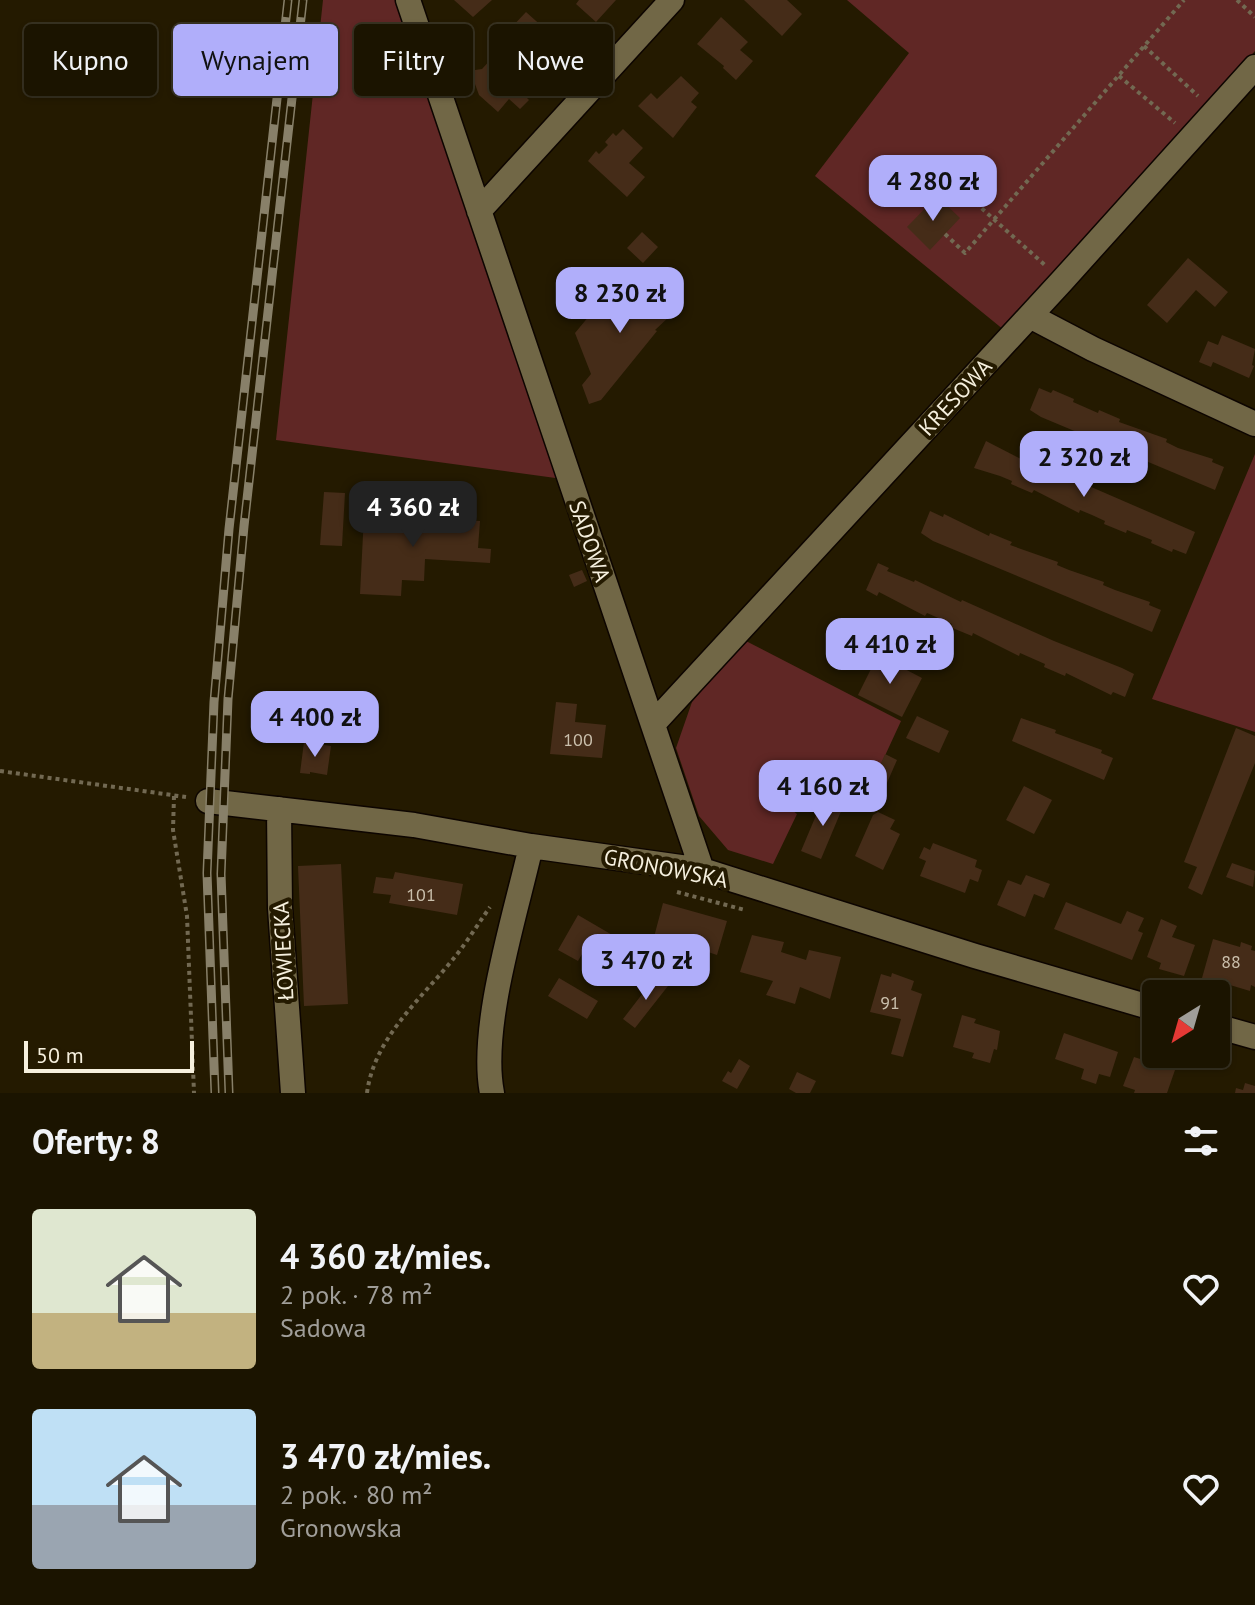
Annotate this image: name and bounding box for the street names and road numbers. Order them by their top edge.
street label: KRESOWA [912,353,998,441]
street label: SADOWA [563,497,617,585]
street label: GRONOWSKA [602,842,730,894]
street label: ŁOWIECKA [266,901,300,1001]

